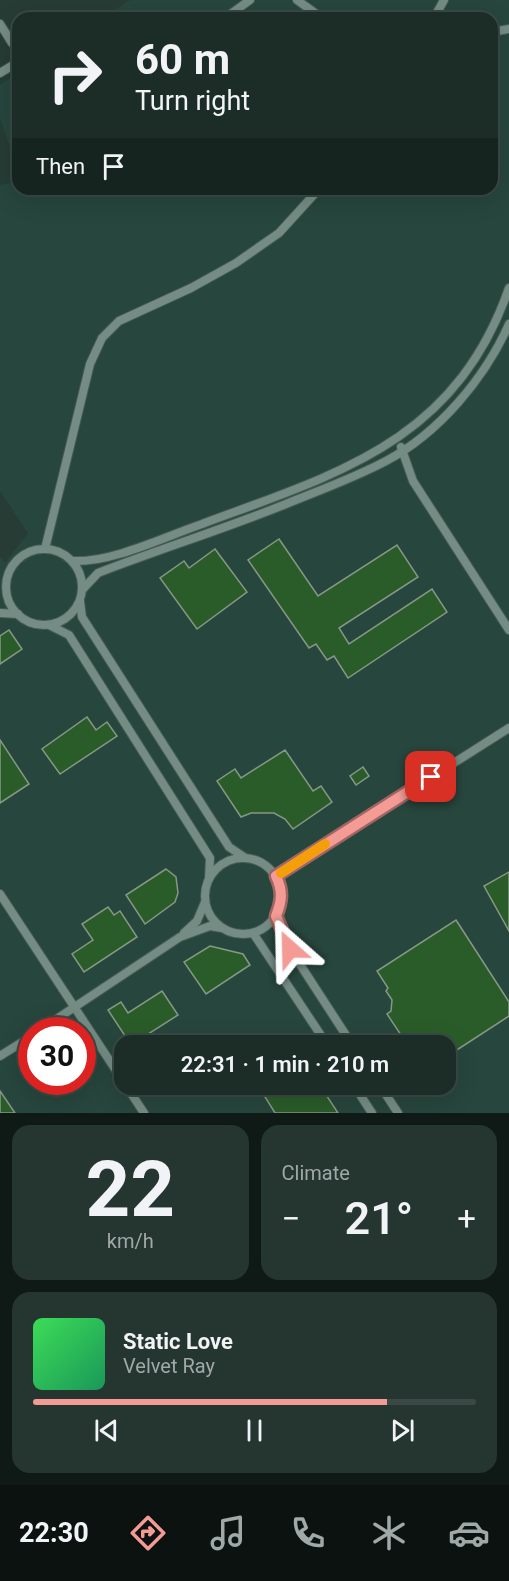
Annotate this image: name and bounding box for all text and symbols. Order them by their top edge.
text: 60 m [135,35,230,84]
icon: right [36,36,114,114]
text: Turn right [135,85,250,117]
icon: arrive [97,150,130,183]
text: Then [36,154,85,179]
pin [405,751,456,802]
icon: arrive [414,760,447,793]
position arrow [258,917,322,981]
speed limit sign: 30 [18,1017,96,1095]
text: 22:31 · 1 min · 210 m [181,1052,389,1077]
text: 22 [85,1144,175,1235]
text: Climate [282,1161,350,1185]
text: 21° [344,1192,413,1245]
text: − [282,1199,300,1238]
text: + [457,1199,476,1238]
text: km/h [107,1229,154,1253]
text: Static Love [123,1329,233,1354]
text: Velvet Ray [123,1354,215,1378]
icon: previous [90,1414,123,1447]
icon: pause [238,1414,271,1447]
icon: next [386,1414,419,1447]
icon: directions [127,1512,169,1554]
icon: music [207,1512,249,1554]
icon: phone [287,1512,329,1554]
icon: climate [368,1512,410,1554]
icon: car [448,1512,490,1554]
text: 22:30 [19,1517,89,1549]

